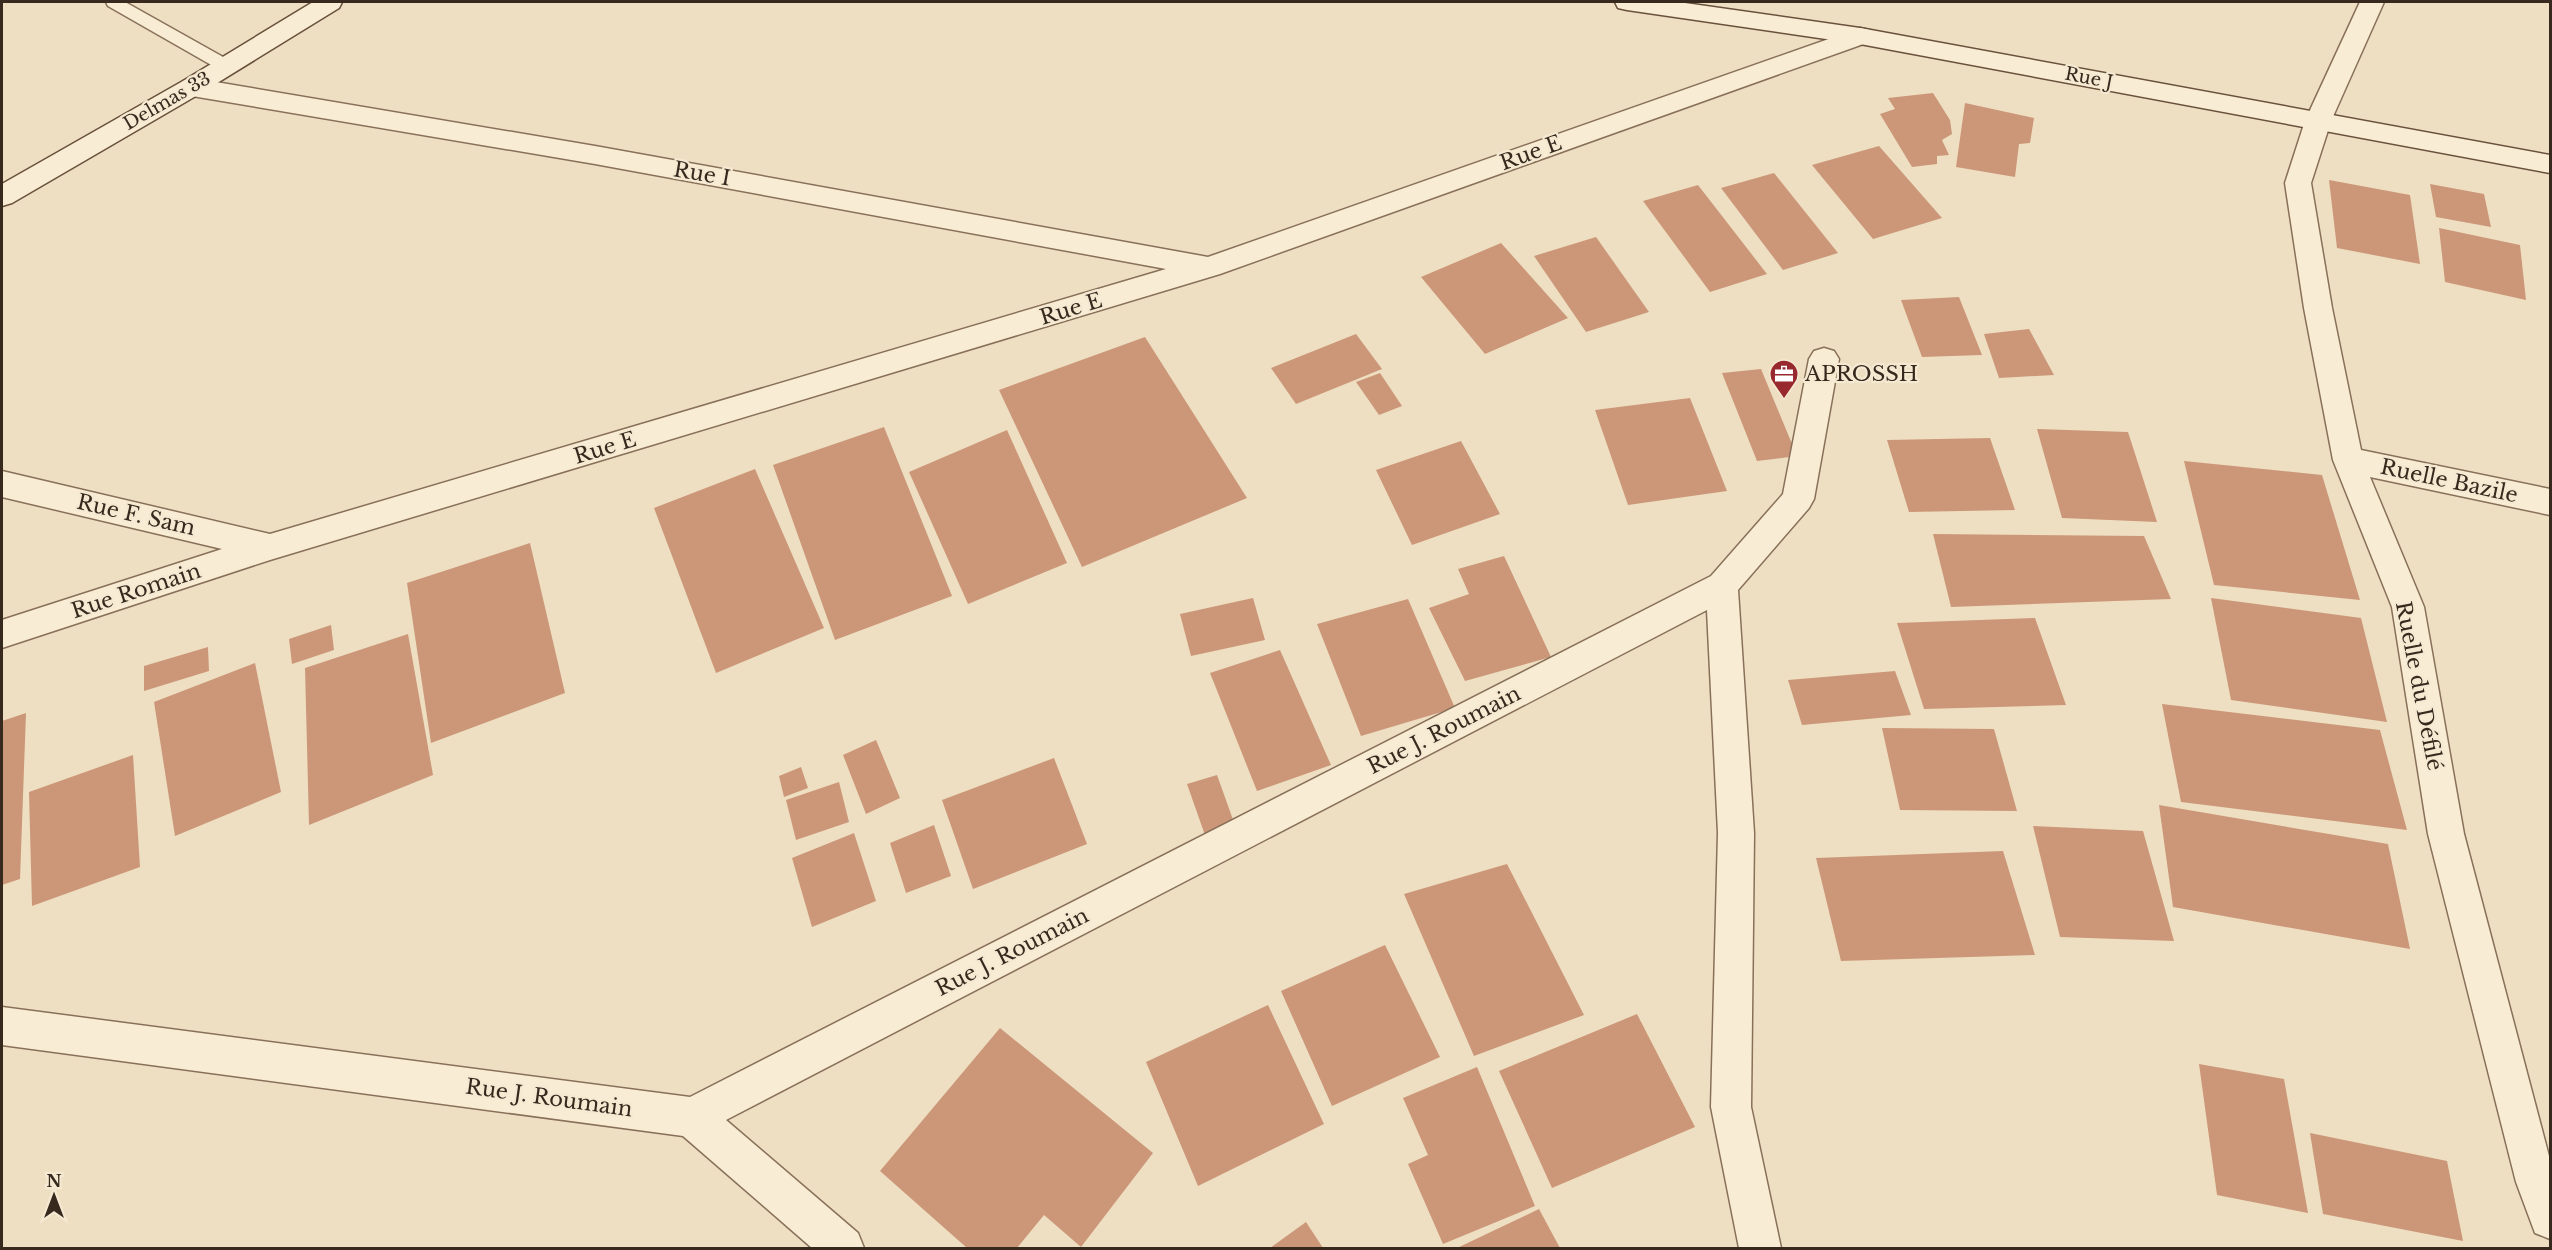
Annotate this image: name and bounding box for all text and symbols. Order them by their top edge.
street label: Rue J [2063,63,2115,93]
street label: Delmas 33 [120,67,214,135]
street label: Rue E [1497,130,1565,176]
street label: Rue I [671,156,733,192]
street label: Rue E [1037,287,1105,331]
office icon: APROSSH [1768,358,1800,400]
place label: APROSSH [1804,361,1918,387]
street label: Rue E [571,426,639,470]
street label: Ruelle Bazile [2378,454,2520,508]
street label: Rue F. Sam [74,489,198,541]
street label: Rue Romain [68,558,204,624]
street label: Ruelle du Défilé [2390,599,2448,773]
street label: Rue J. Roumain [1363,680,1525,780]
street label: Rue J. Roumain [931,902,1093,1002]
street label: Rue J. Roumain [464,1073,634,1123]
north arrow [24,1166,84,1226]
text: N [46,1171,62,1191]

